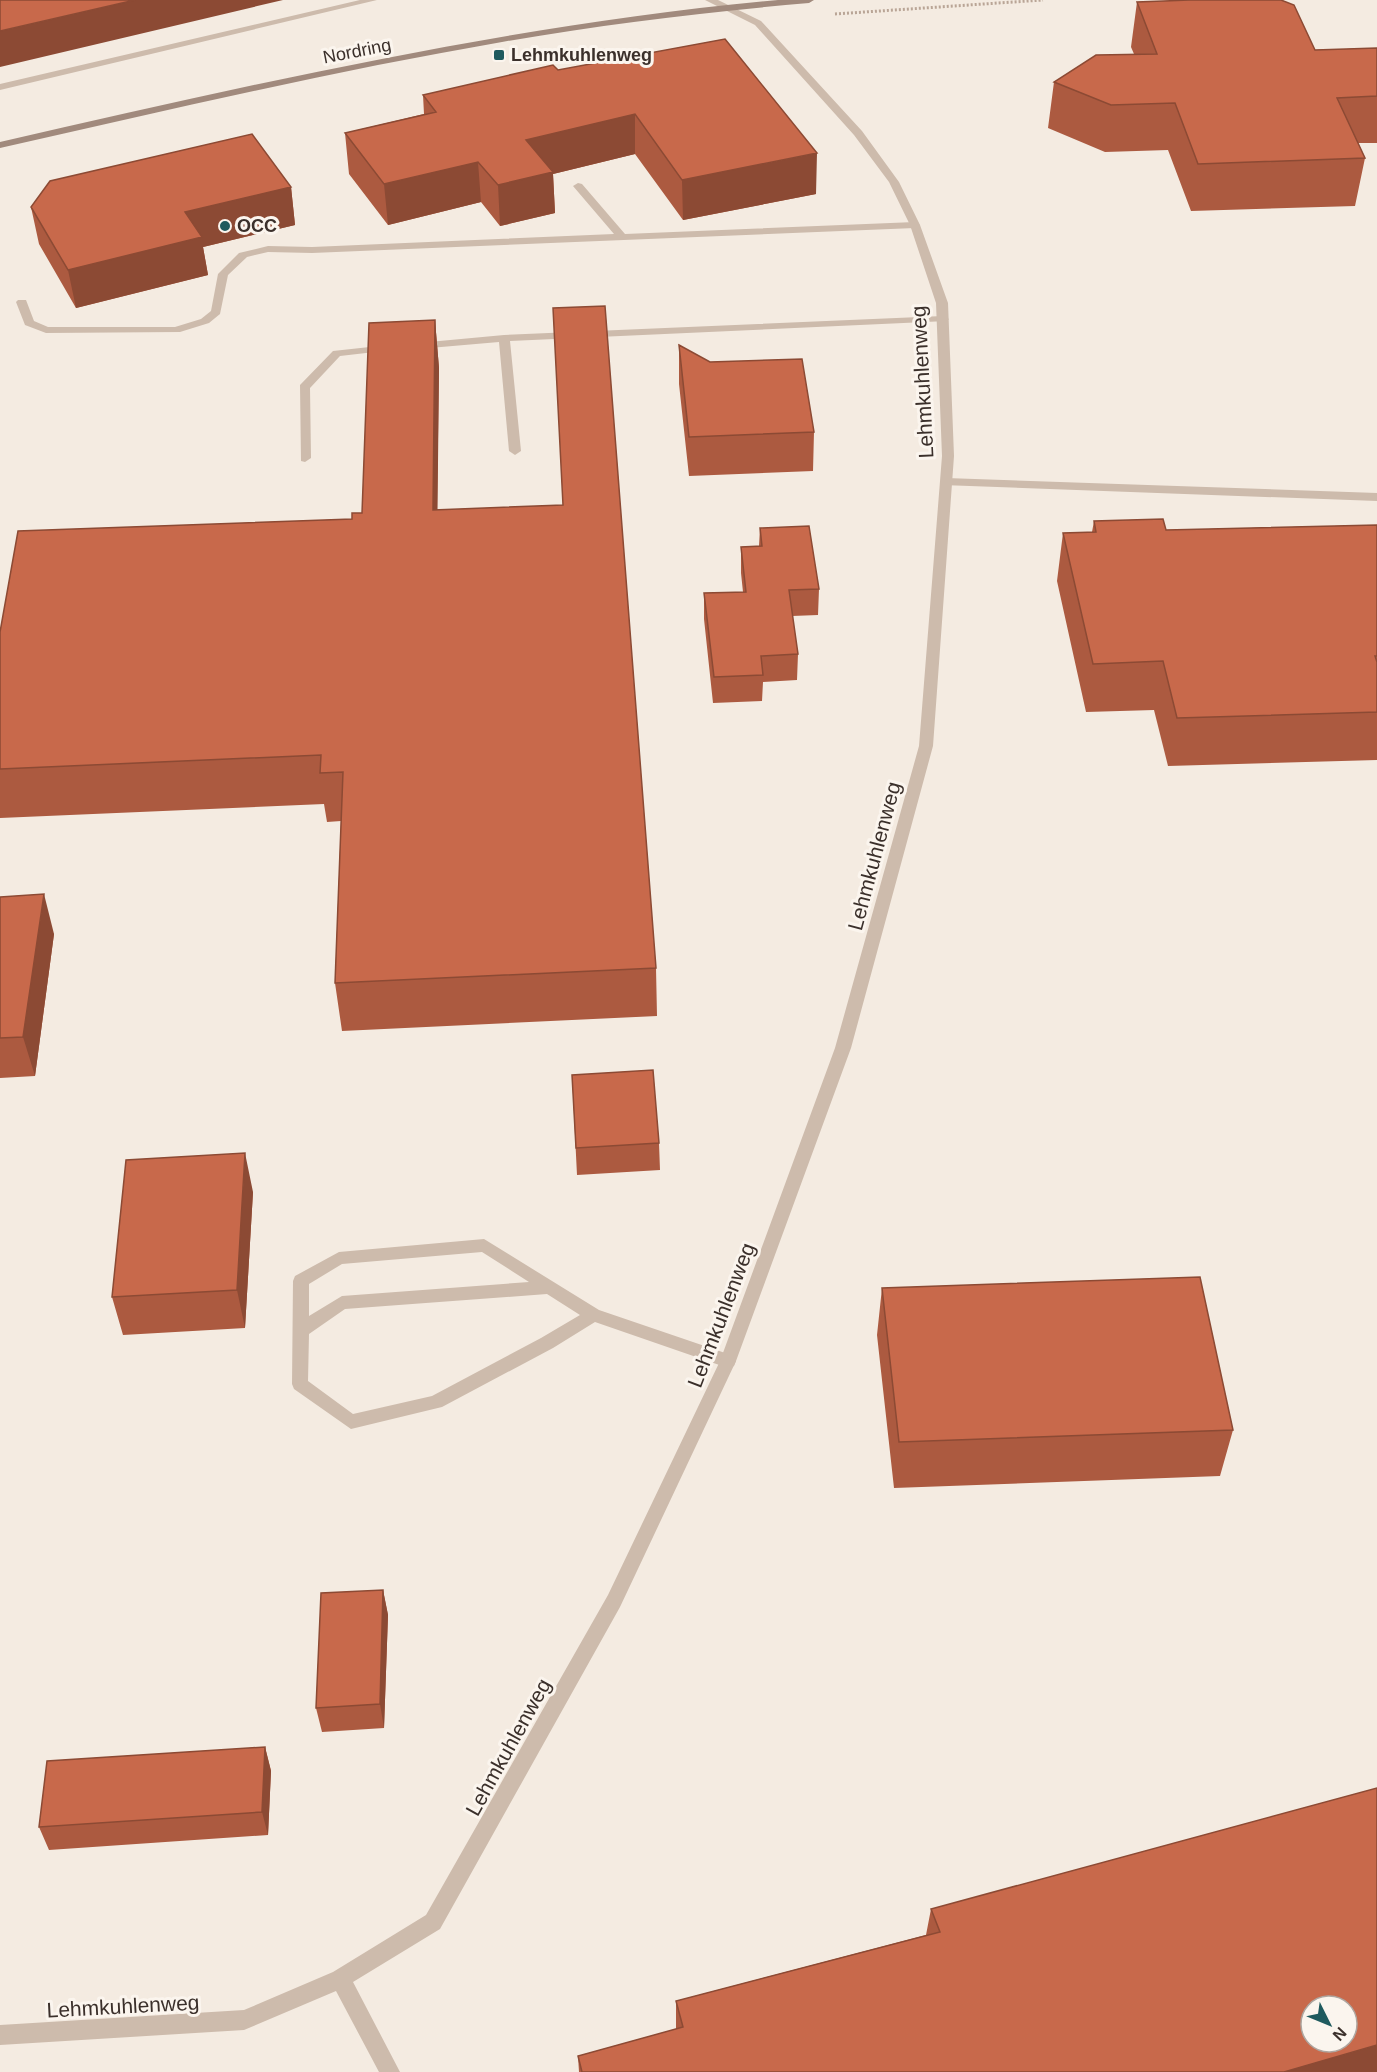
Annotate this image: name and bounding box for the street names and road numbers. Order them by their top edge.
street label: Nordring [321,35,393,67]
street label: Lehmkuhlenweg [907,305,937,459]
street label: Lehmkuhlenweg [843,779,905,933]
street label: Lehmkuhlenweg [683,1239,759,1391]
street label: Lehmkuhlenweg [461,1675,555,1819]
street label: Lehmkuhlenweg [46,1991,200,2021]

